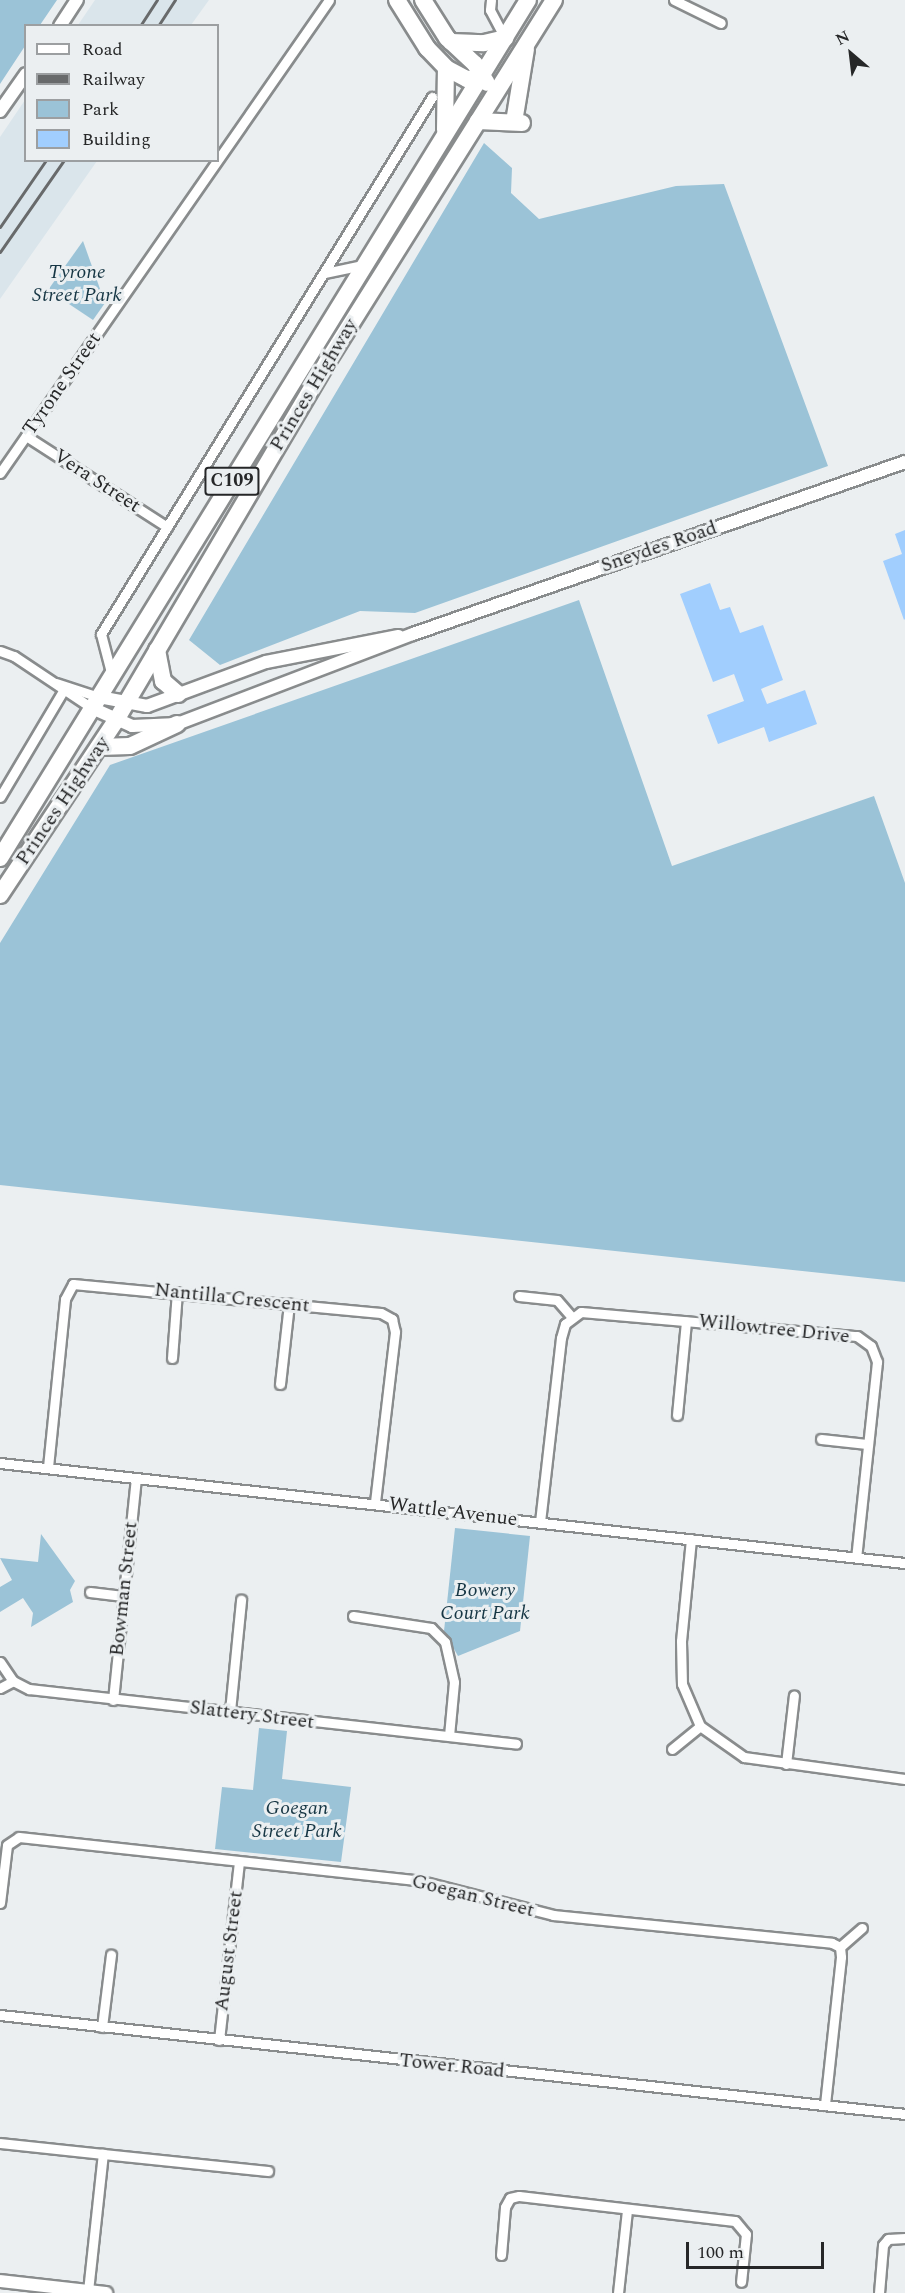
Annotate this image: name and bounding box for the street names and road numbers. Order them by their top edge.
street label: Princes Highway [265,314,363,456]
street label: Tyrone Street [18,328,106,440]
street label: Vera Street [49,444,145,518]
road number: C109 [204,466,260,496]
street label: Sneydes Road [598,516,720,578]
street label: Princes Highway [11,732,115,870]
street label: Nantilla Crescent [153,1278,311,1318]
street label: Willowtree Drive [697,1309,851,1349]
street label: Wattle Avenue [387,1492,519,1532]
street label: Bowman Street [105,1521,143,1657]
street label: Slattery Street [188,1695,316,1735]
street label: Goegan Street [409,1869,537,1923]
street label: August Street [210,1890,248,2012]
street label: Tower Road [398,2049,506,2083]

